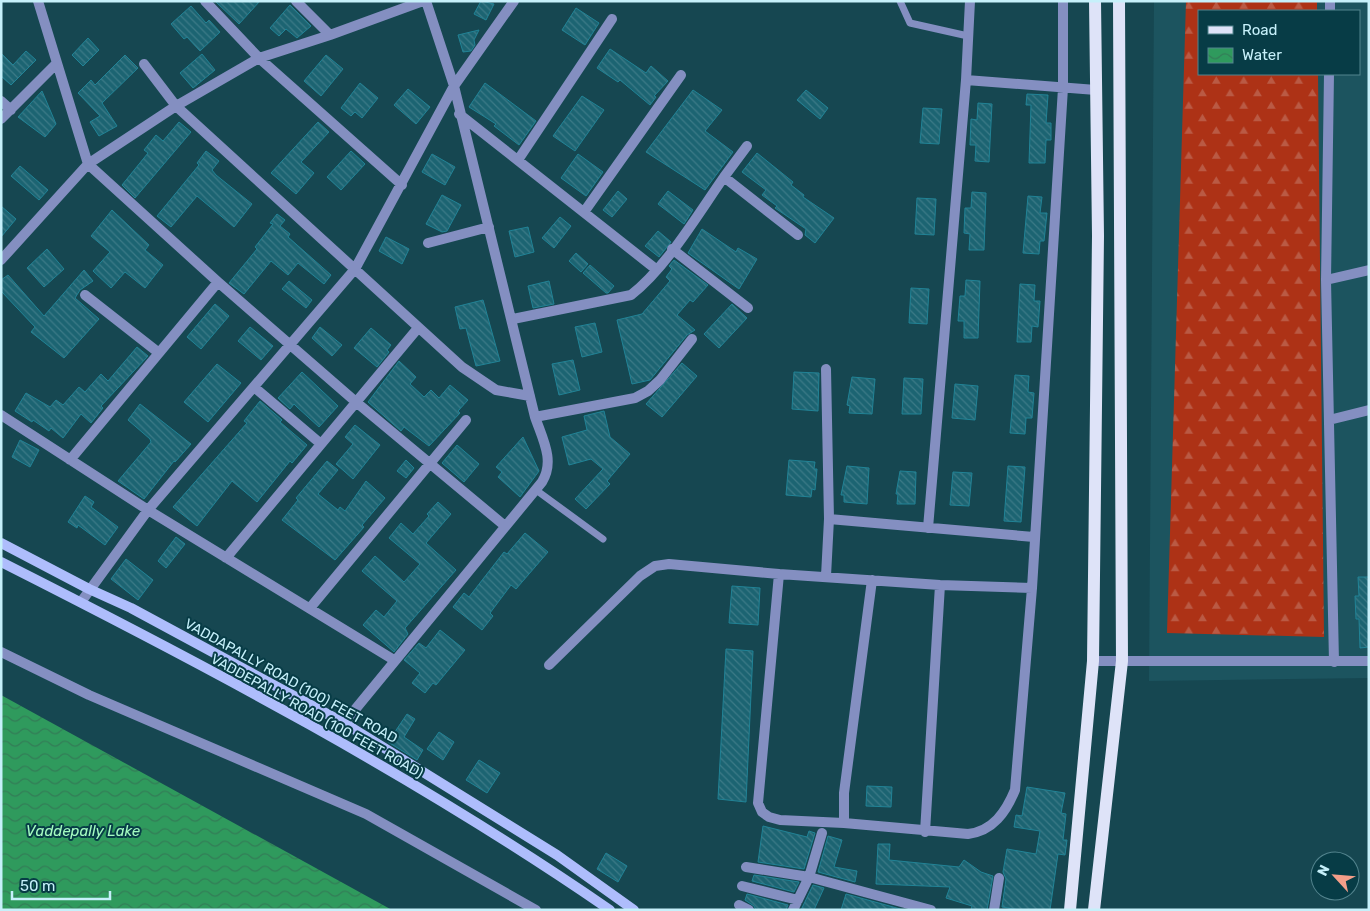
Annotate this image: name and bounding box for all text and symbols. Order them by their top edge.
legend [1198,10,1360,75]
text: Road [1242,21,1278,39]
text: Water [1242,46,1282,64]
street label: VADDAPALLY ROAD (100) FEET ROAD [181,615,401,747]
street label: VADDEPALLY ROAD (100 FEET ROAD) [208,650,426,782]
water label: Vaddepally Lake [26,822,141,840]
north arrow [1310,851,1360,901]
text: N [1314,862,1334,879]
scale bar [12,868,110,900]
text: 50 m [20,877,55,895]

